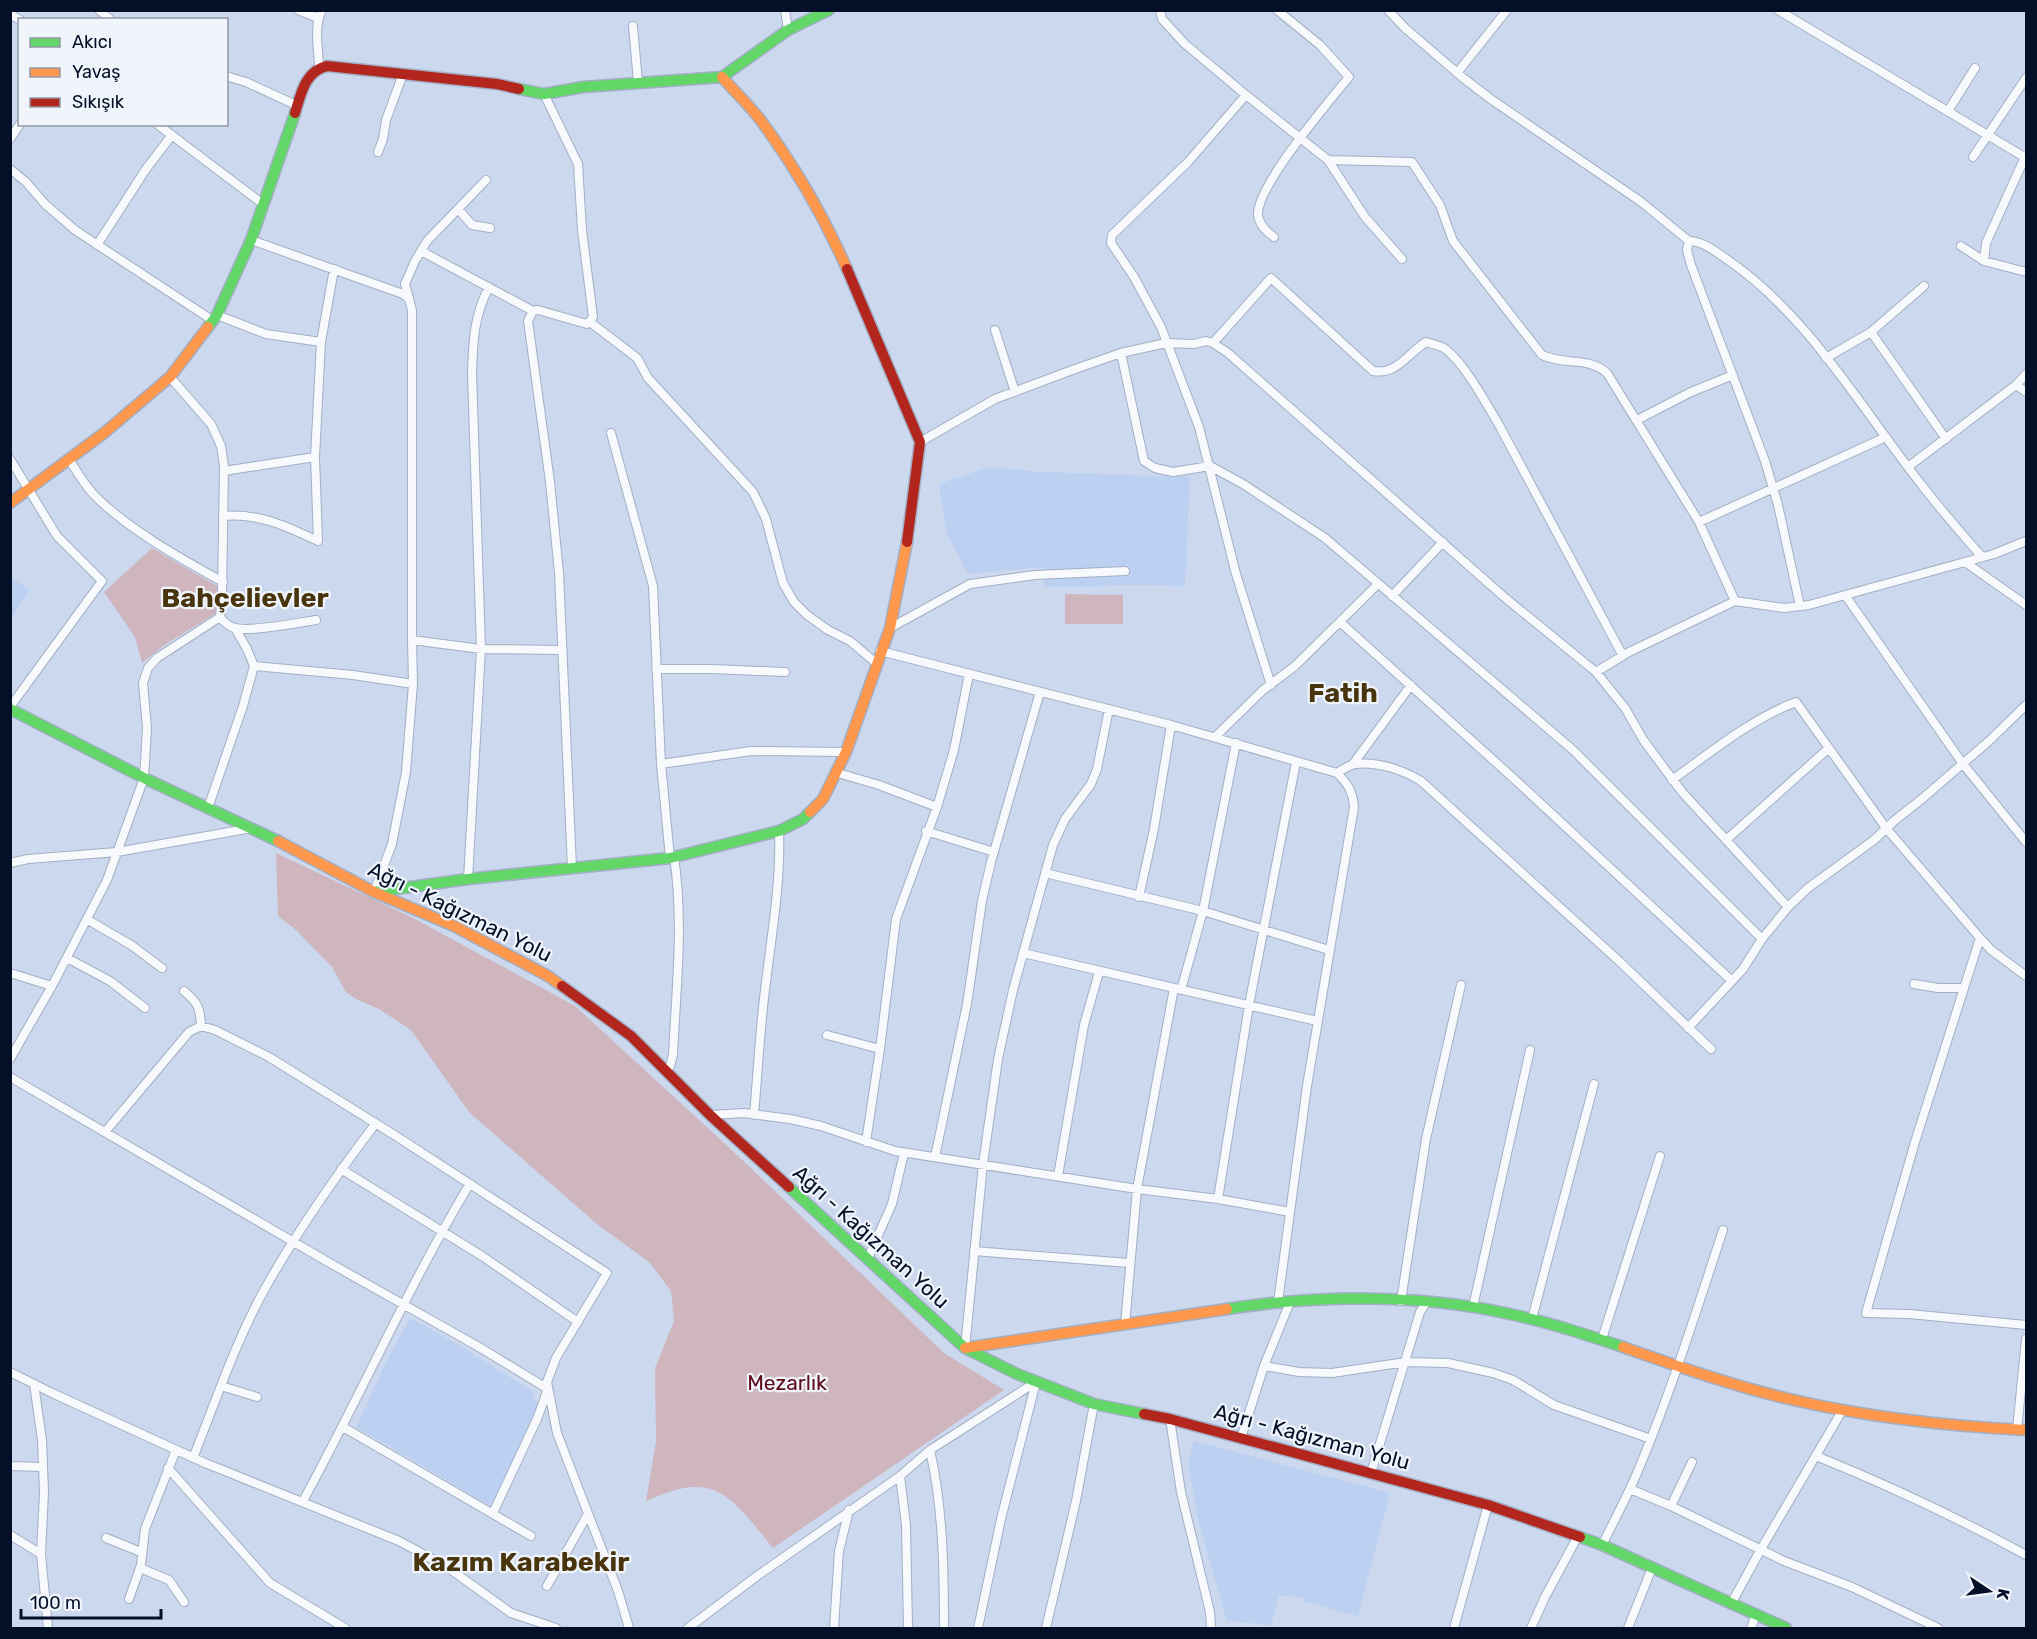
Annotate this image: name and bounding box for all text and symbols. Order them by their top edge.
legend [18,18,228,126]
text: Akıcı [72,31,112,53]
text: Yavaş [72,61,120,83]
text: Sıkışık [72,91,125,113]
district label: Bahçelievler [161,582,329,614]
district label: Fatih [1308,677,1378,709]
street label: Ağrı - Kağızman Yolu [364,856,556,967]
street label: Ağrı - Kağızman Yolu [788,1160,955,1313]
park label: Mezarlık [747,1370,827,1395]
street label: Ağrı - Kağızman Yolu [1212,1398,1413,1475]
district label: Kazım Karabekir [412,1546,630,1578]
north arrow [1959,1561,2019,1621]
scale bar [21,1582,160,1620]
text: K [1993,1587,2014,1602]
text: 100 m [30,1592,81,1614]

